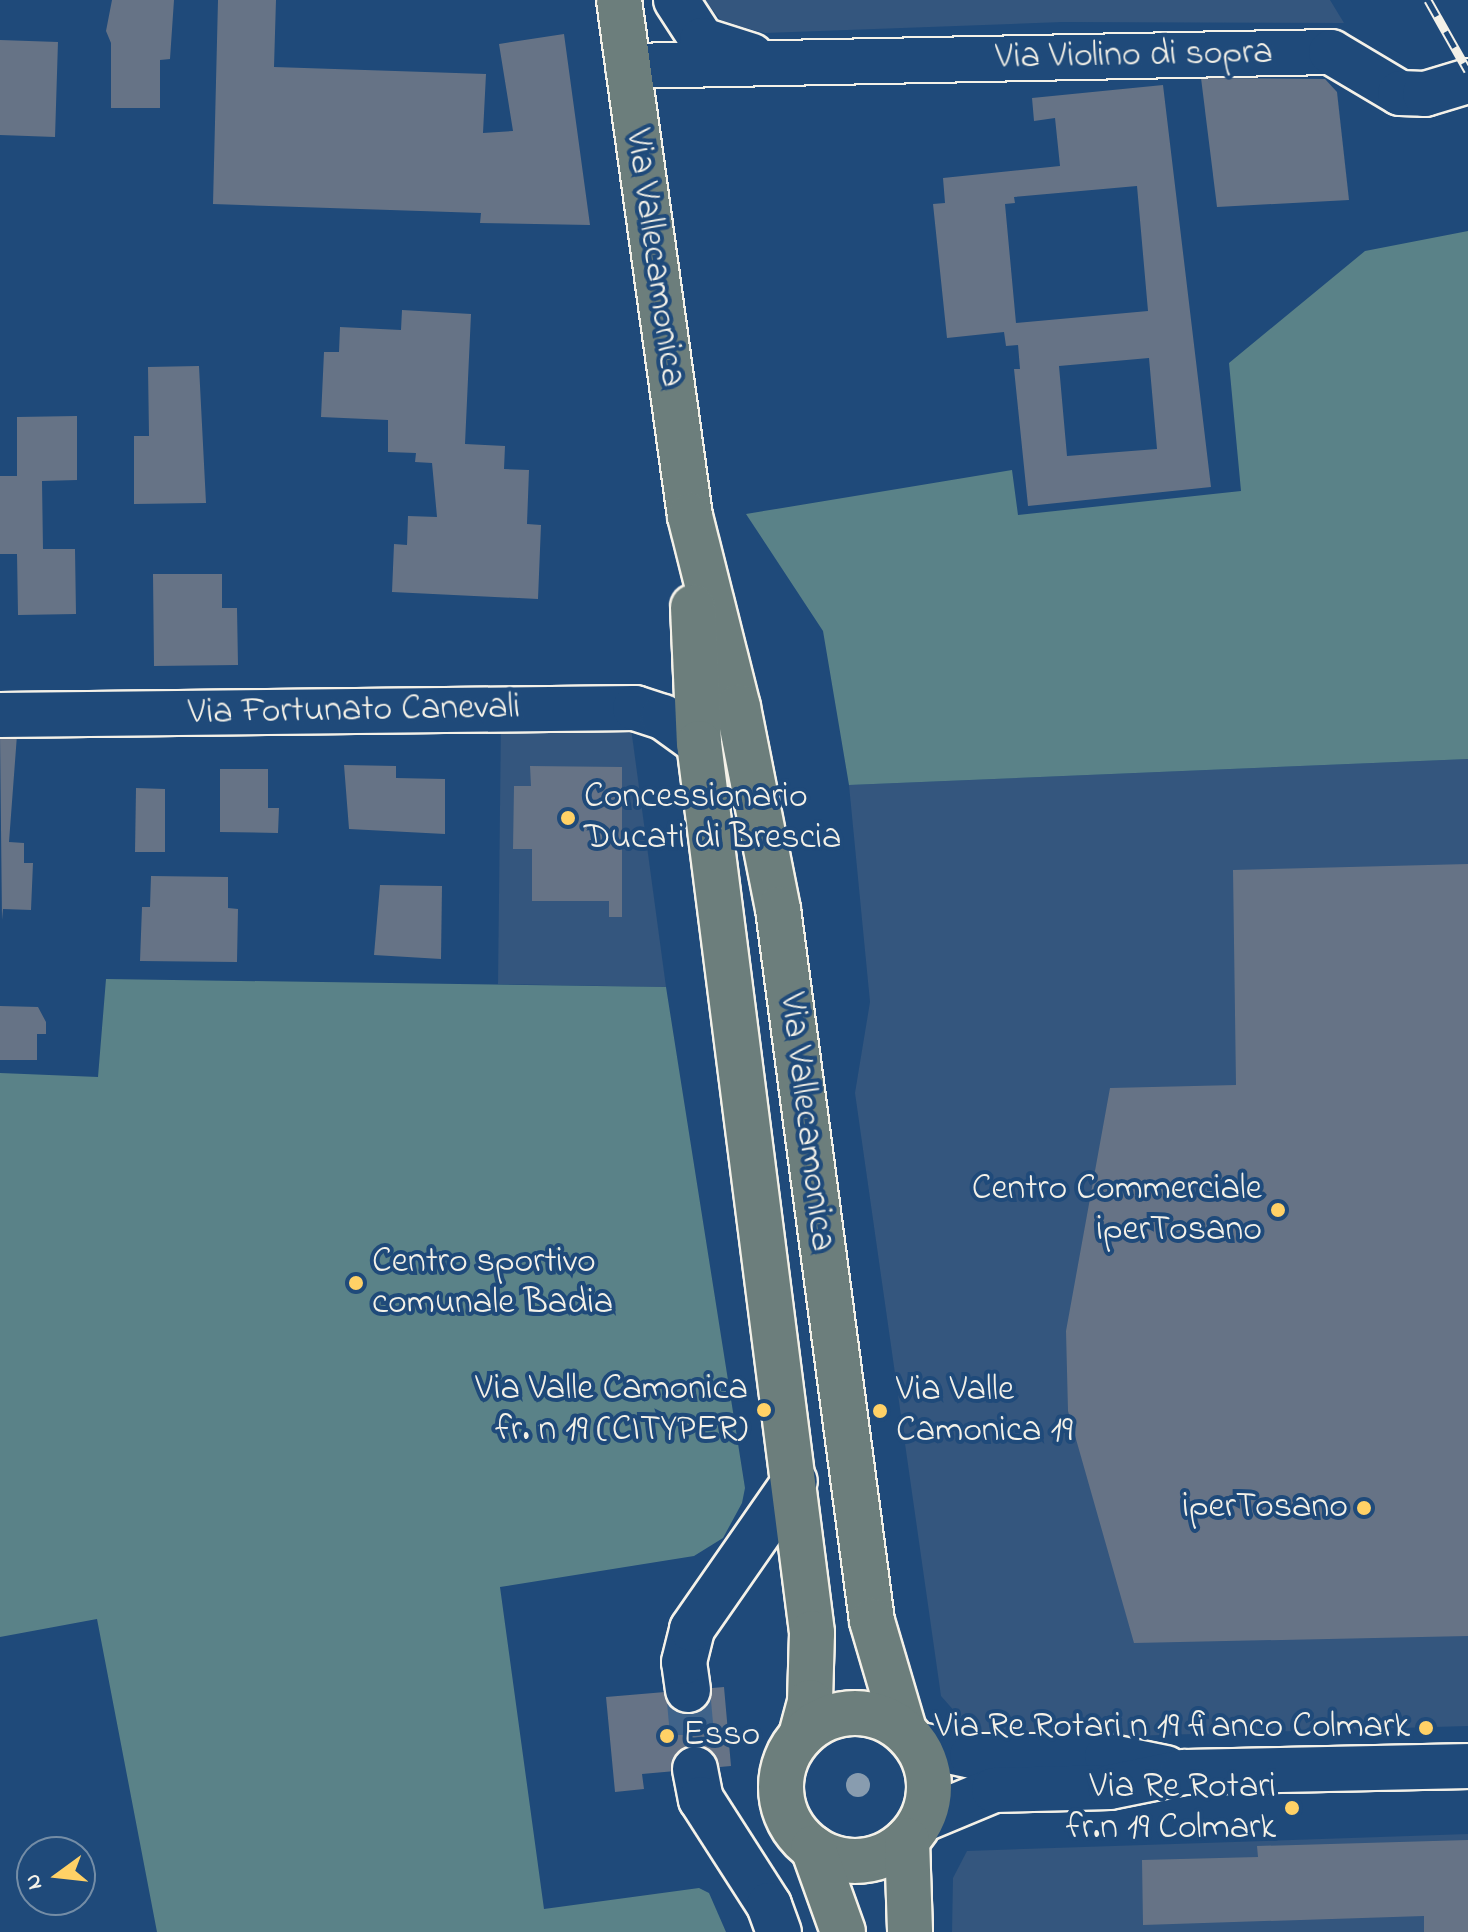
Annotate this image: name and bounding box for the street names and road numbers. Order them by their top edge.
street label: Via Violino di sopra [995,32,1273,80]
street label: Via Vallecamonica [615,126,693,390]
street label: Via Fortunato Canevali [188,687,520,735]
street label: Via Vallecamonica [769,990,843,1254]

